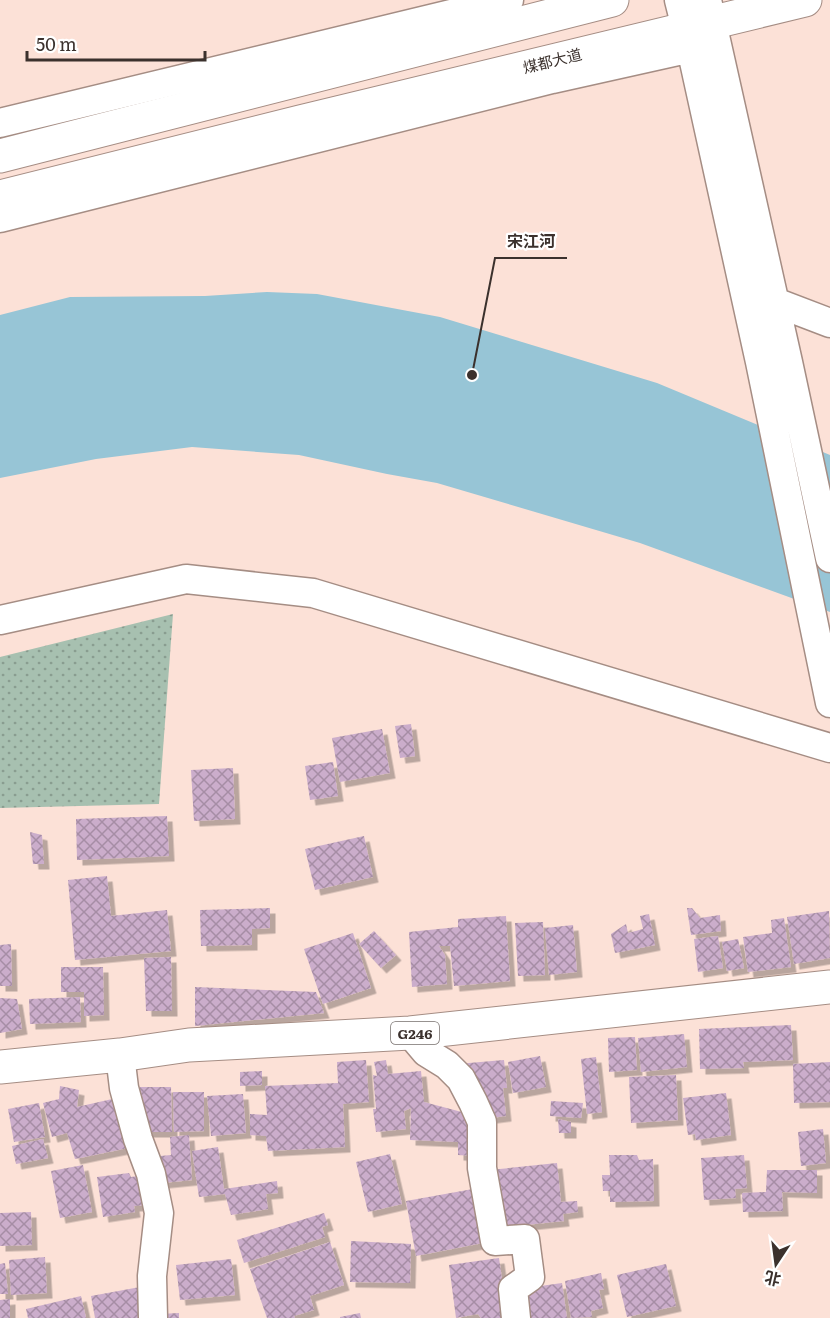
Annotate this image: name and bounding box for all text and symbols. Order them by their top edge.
scale bar [27,24,206,62]
text: 50 m [36,30,77,57]
street label: 煤都大道 [520,42,584,78]
callout: 宋江河 [495,224,567,258]
text: 宋江河 [507,228,555,252]
road number: G246 [391,1022,439,1044]
north arrow [746,1234,806,1294]
text: 北 [762,1266,783,1293]

